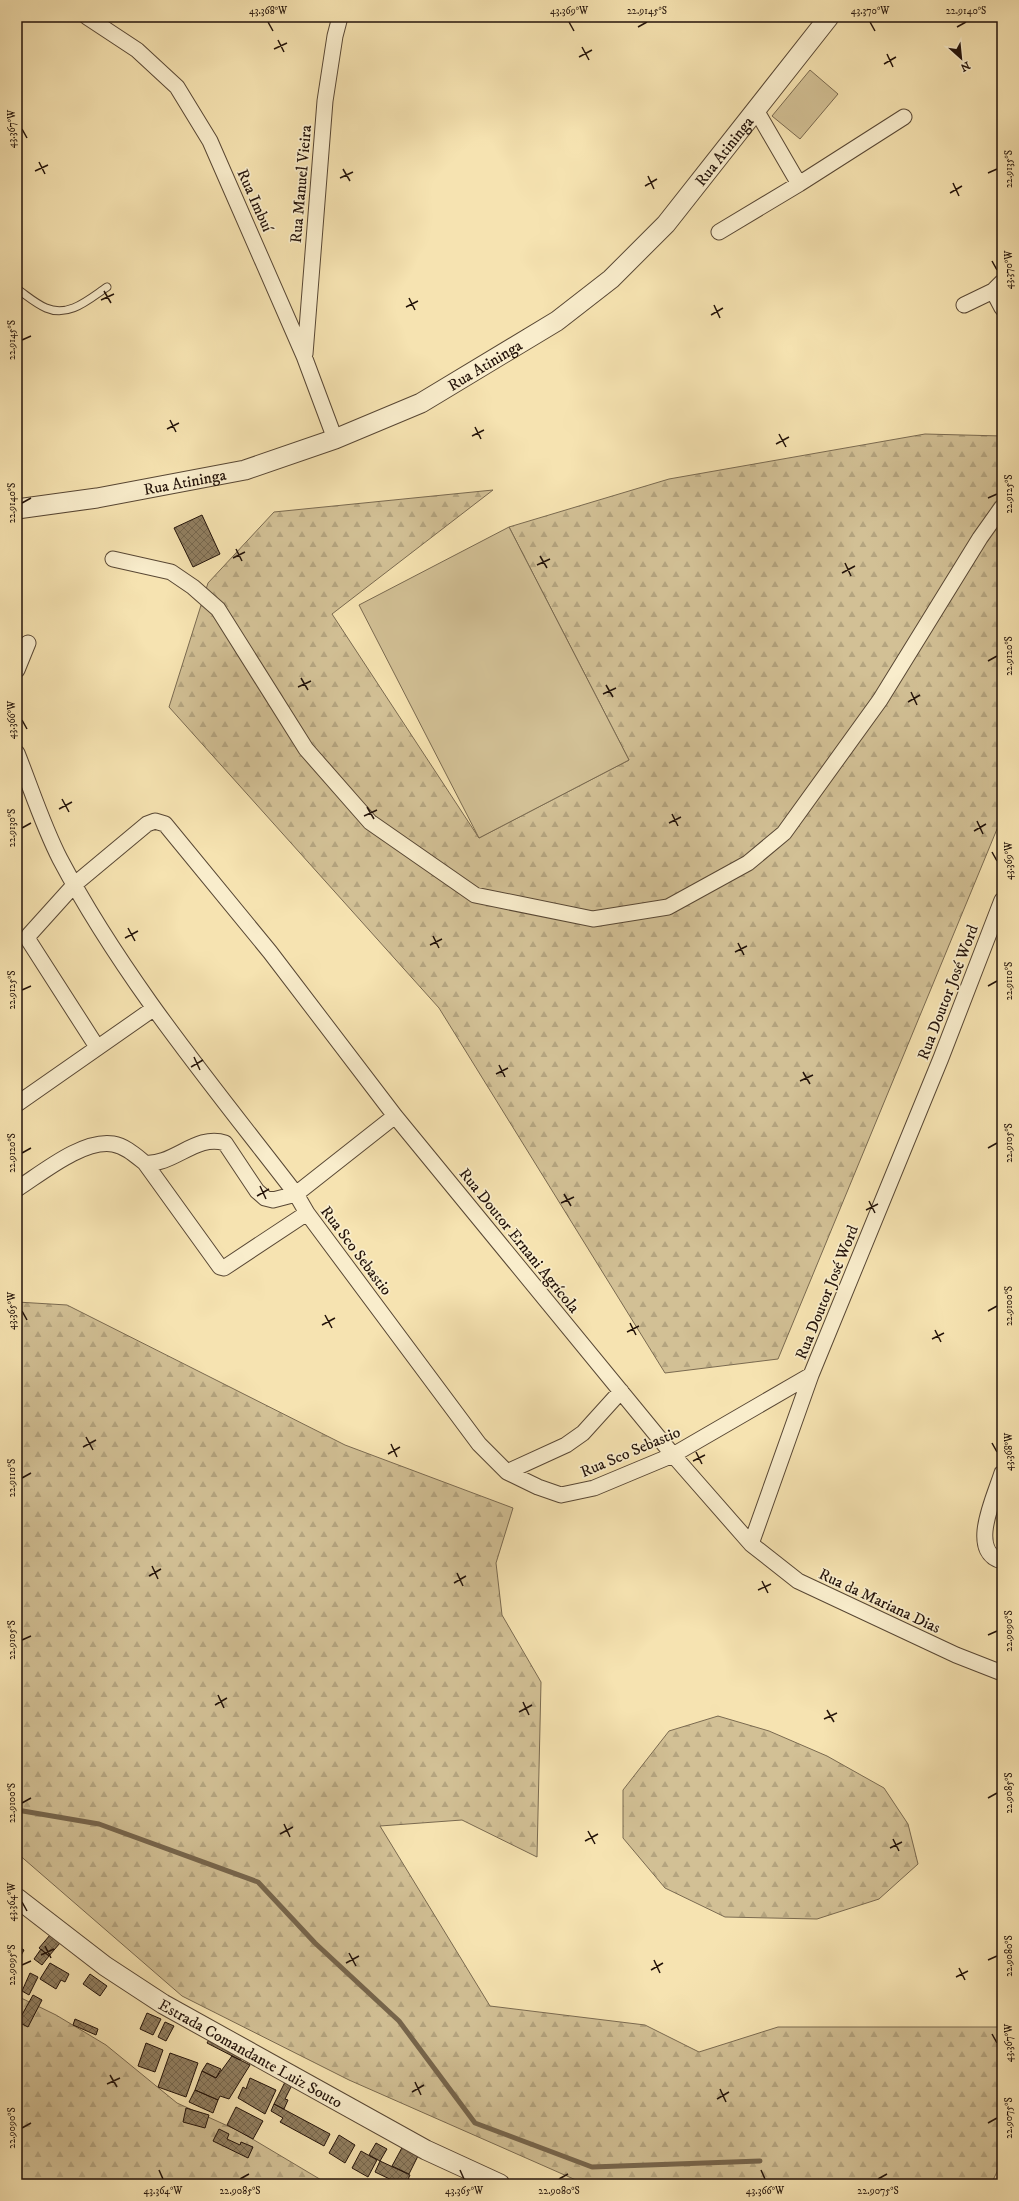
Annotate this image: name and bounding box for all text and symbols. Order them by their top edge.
text: 43.368°W [249,5,288,17]
text: 43.369°W [550,5,589,17]
text: 22.9145°S [627,5,667,17]
text: 43.370°W [851,5,890,17]
text: 22.9140°S [946,5,986,17]
north arrow [941,38,981,78]
text: N [958,58,972,74]
text: 43.367°W [6,109,18,148]
street label: Rua Atininga [691,112,758,190]
street label: Rua Manuel Vieira [286,124,316,244]
text: 22.9135°S [1003,150,1015,188]
street label: Rua Imbuí [232,166,278,236]
text: 43.370°W [1003,250,1015,289]
text: 22.9145°S [6,320,18,360]
street label: Rua Atininga [444,335,526,396]
street label: Rua Atininga [142,465,228,500]
text: 22.9125°S [1003,474,1015,514]
text: 22.9140°S [6,483,18,523]
text: 22.9120°S [1003,636,1015,676]
text: 43.366°W [6,700,18,739]
text: 22.9130°S [6,809,18,847]
text: 43.369°W [1003,841,1015,880]
street label: Rua Doutor José Word [913,922,983,1063]
text: 22.9110°S [1003,962,1015,1000]
text: 22.9125°S [6,970,18,1010]
text: 22.9105°S [1003,1123,1015,1163]
text: 22.9120°S [6,1133,18,1173]
street label: Rua Doutor Ernani Agrícola [455,1164,584,1317]
street label: Rua Sco Sebastio [316,1202,396,1299]
street label: Rua Doutor José Word [791,1222,863,1362]
text: 22.9100°S [1003,1286,1015,1326]
text: 43.365°W [6,1291,18,1330]
street label: Rua Sco Sebastio [577,1422,684,1482]
text: 43.368°W [1003,1432,1015,1471]
text: 22.9110°S [6,1459,18,1497]
street label: Rua da Mariana Dias [816,1564,944,1638]
text: 22.9090°S [1003,1610,1015,1652]
text: 22.9105°S [6,1620,18,1660]
text: 22.9085°S [1003,1772,1015,1814]
text: 22.9100°S [6,1783,18,1823]
text: 43.364°W [6,1882,18,1921]
text: 22.9080°S [1003,1935,1015,1977]
text: 22.9095°S [6,1944,18,1986]
street label: Estrada Comandante Luiz Souto [155,1995,346,2113]
text: 43.367°W [1003,2023,1015,2062]
text: 22.9075°S [1003,2097,1015,2139]
text: 22.9090°S [6,2107,18,2149]
text: 43.364°W [144,2185,183,2197]
text: 22.9085°S [219,2185,261,2197]
text: 43.365°W [445,2185,484,2197]
text: 22.9080°S [538,2185,580,2197]
text: 43.366°W [746,2185,785,2197]
text: 22.9075°S [857,2185,899,2197]

